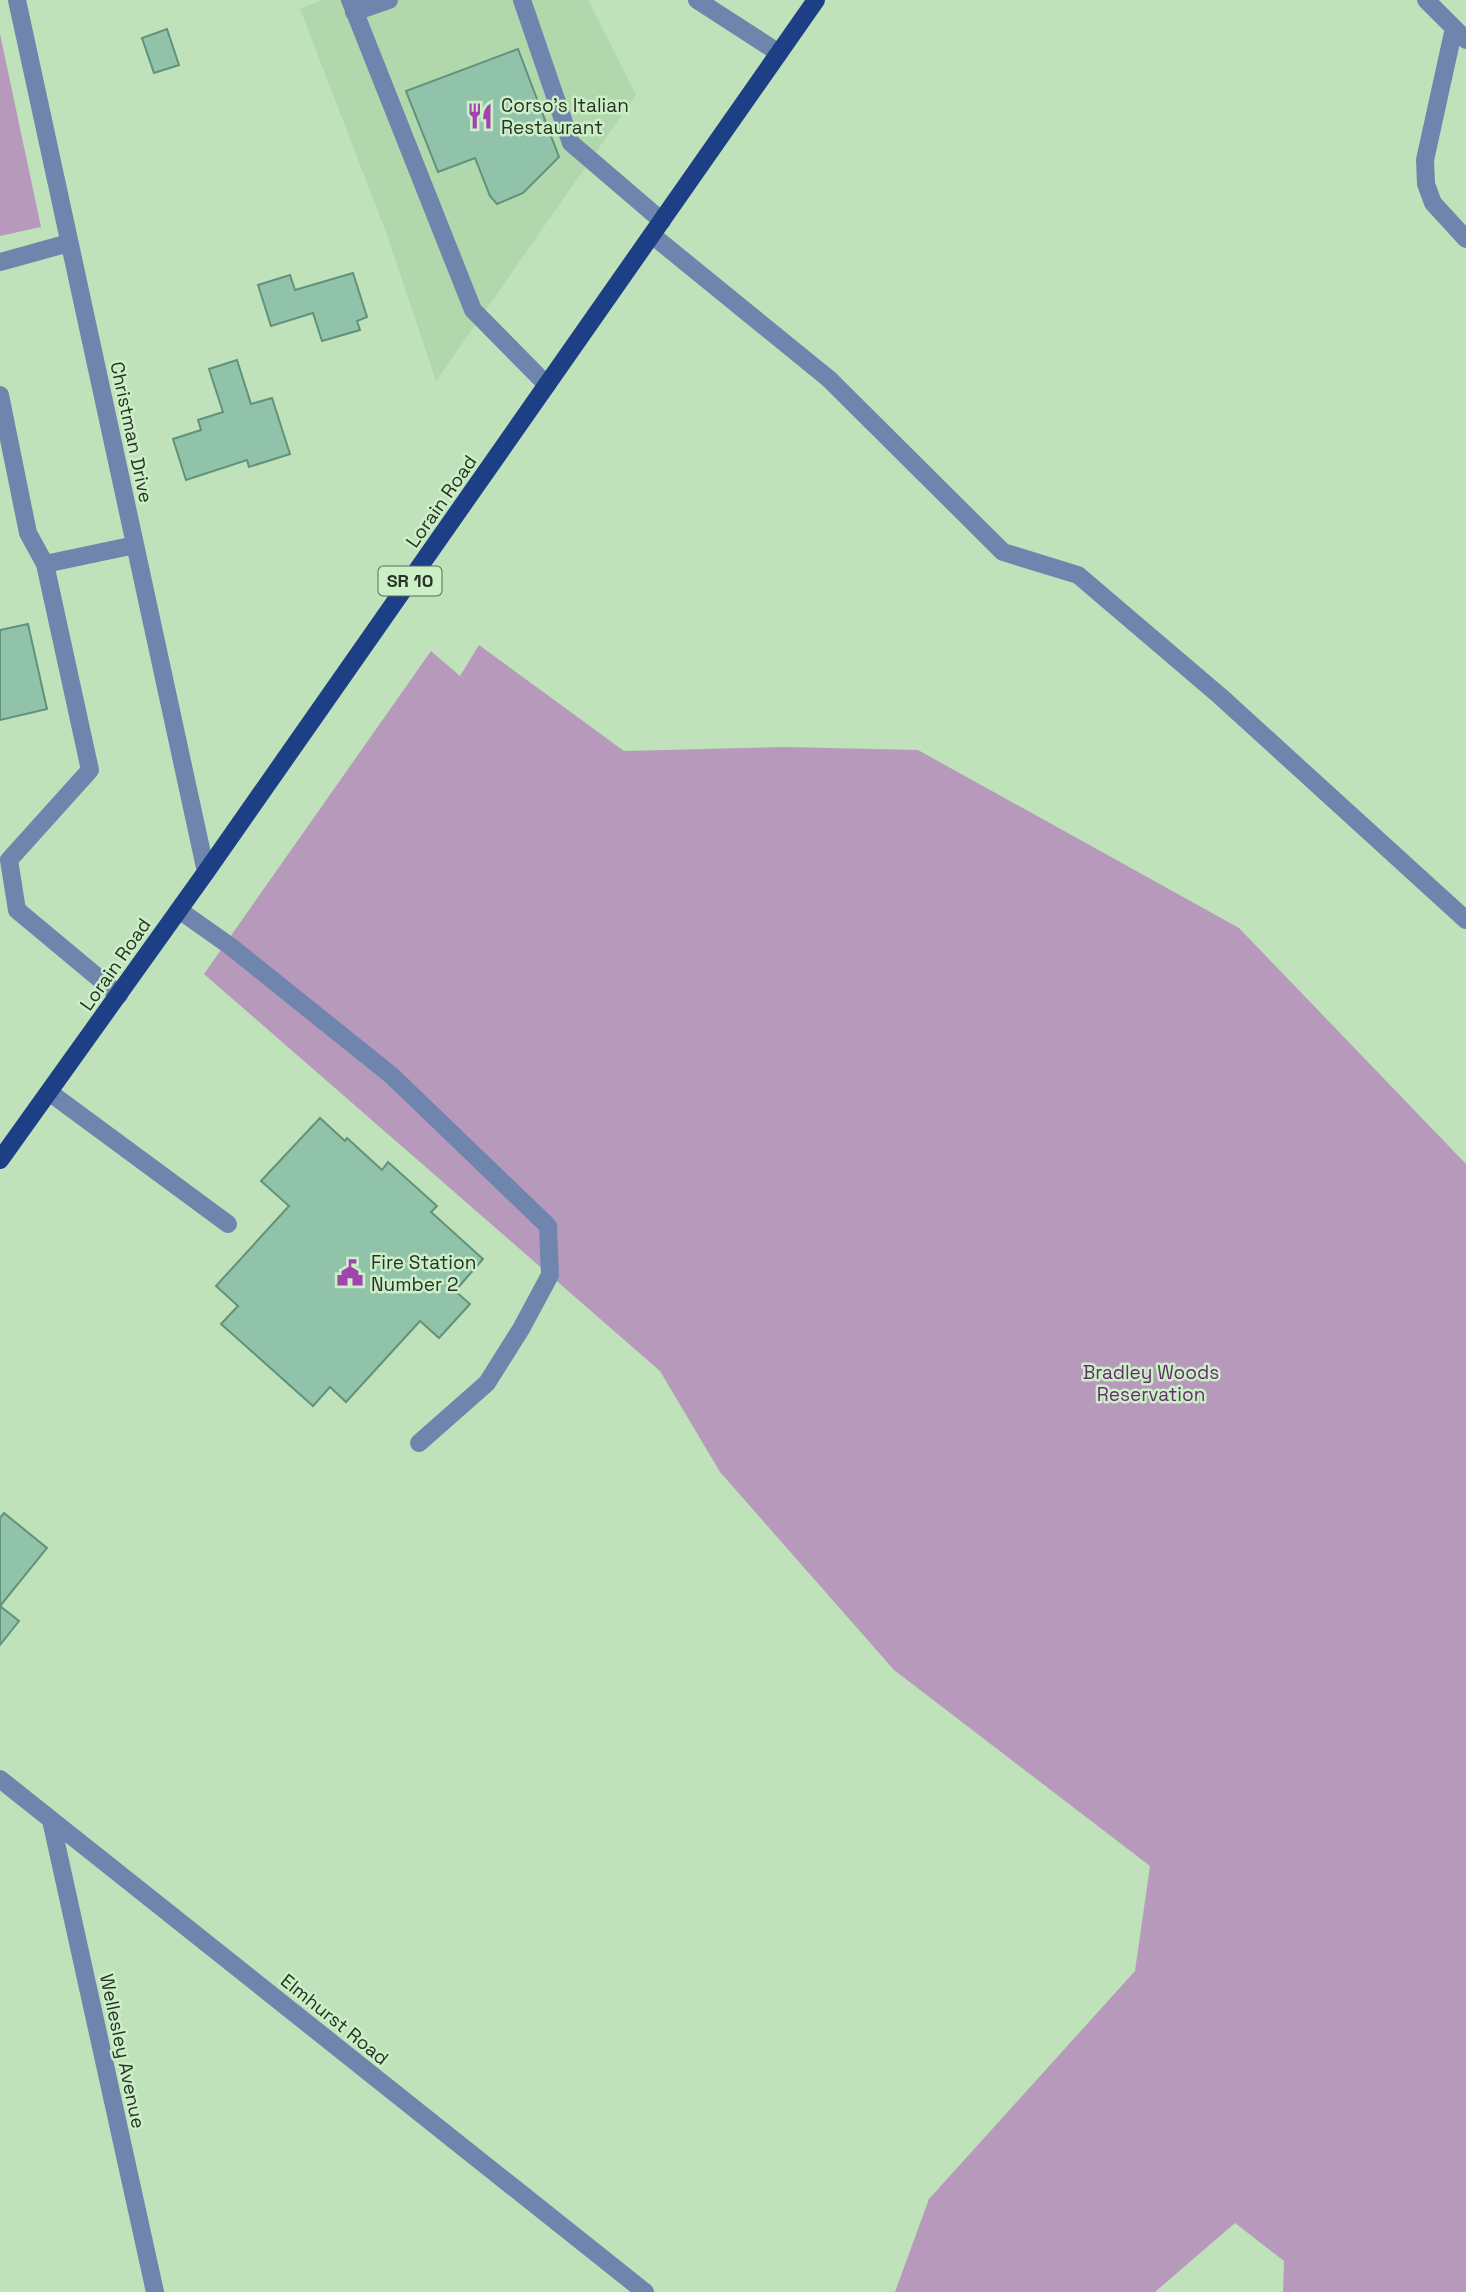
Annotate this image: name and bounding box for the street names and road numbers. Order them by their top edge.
street label: Christman Drive [104,359,159,505]
street label: Lorain Road [400,450,483,553]
road number: SR 10 [378,566,442,596]
street label: Lorain Road [74,913,157,1016]
street label: Elmhurst Road [276,1968,394,2071]
street label: Wellesley Avenue [94,1971,151,2131]

